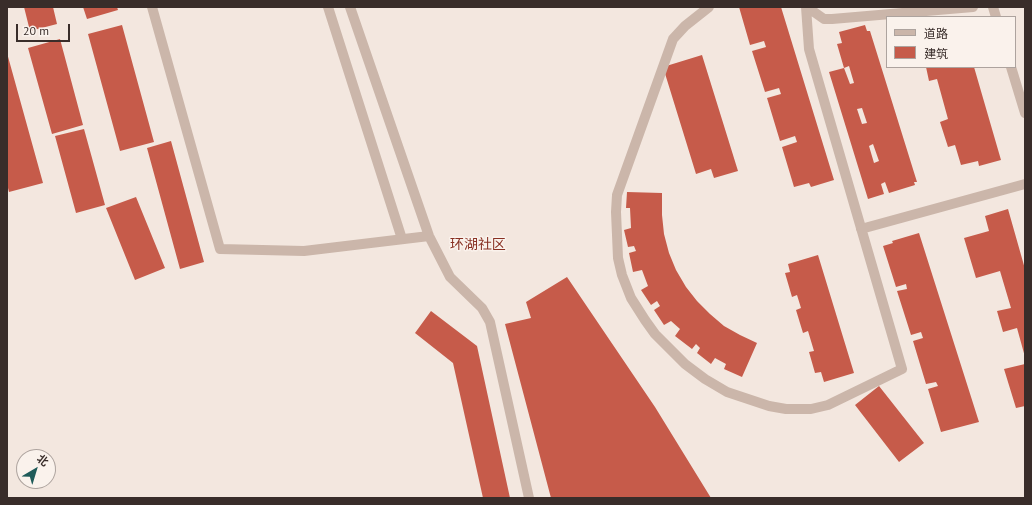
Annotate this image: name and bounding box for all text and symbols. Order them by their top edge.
scale bar [18,16,72,42]
legend [886,16,1016,68]
text: 20 m [23,23,49,38]
text: 道路 [924,26,948,41]
text: 建筑 [924,46,948,61]
district label: 环湖社区 [450,237,506,253]
north arrow [16,449,56,489]
text: 北 [34,451,51,469]

